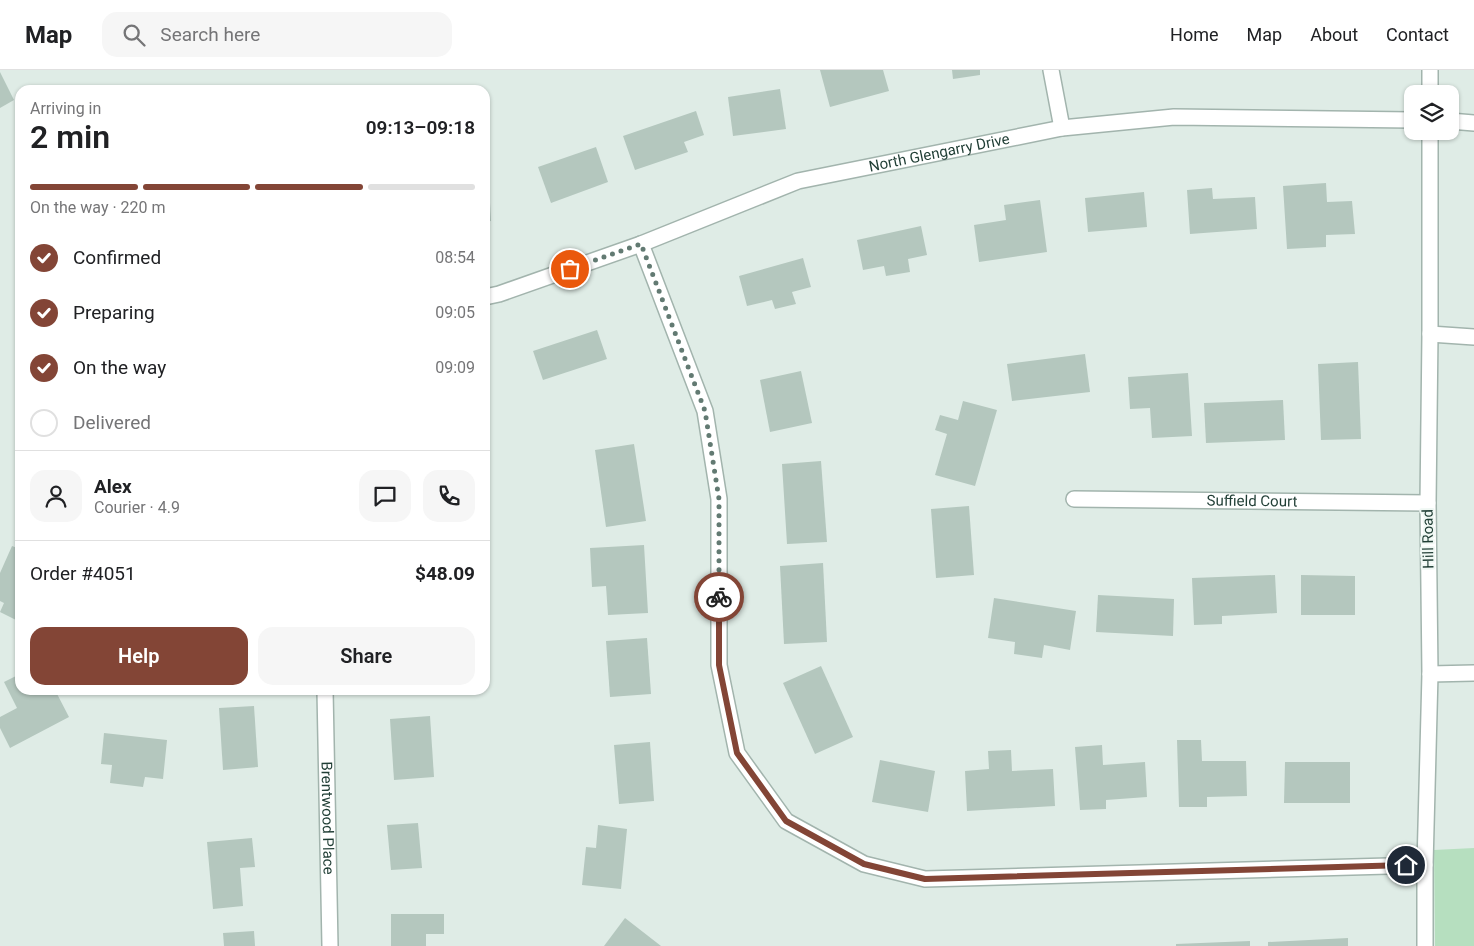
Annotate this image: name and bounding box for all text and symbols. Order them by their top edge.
search box [102,12,452,57]
text: Map [25,21,72,49]
icon: search [120,21,148,49]
text: Search here [160,23,260,46]
text: Home [1170,24,1219,45]
text: Map [1247,24,1282,45]
text: About [1310,24,1358,45]
text: Contact [1386,24,1449,45]
map controls [1404,85,1459,140]
button: layers [1404,85,1459,140]
text: Arriving in [30,99,101,118]
text: 09:13–09:18 [366,116,475,139]
text: 2 min [30,118,110,156]
street label: North Glengarry Drive [867,130,1011,176]
text: On the way · 220 m [30,198,166,217]
icon: check [30,244,58,272]
text: Confirmed [73,246,161,269]
text: 08:54 [435,248,475,267]
pin [549,248,591,290]
icon: bag [556,255,584,283]
icon: check [30,299,58,327]
text: Preparing [73,301,155,324]
text: 09:05 [435,303,475,322]
icon: check [30,354,58,382]
text: On the way [73,356,166,379]
text: 09:09 [435,358,475,377]
text: Delivered [73,411,151,434]
button: person [30,470,82,522]
button: chat [359,470,411,522]
button: phone [423,470,475,522]
text: Alex [94,475,132,498]
street label: Suffield Court [1206,491,1298,511]
text: Courier · 4.9 [94,498,180,517]
street label: Hill Road [1418,509,1438,569]
text: Order #4051 [30,562,136,585]
text: $48.09 [415,562,475,585]
courier [694,572,744,622]
icon: bike [705,583,733,611]
button: Help [30,627,248,685]
button: Share [258,627,475,685]
street label: Brentwood Place [317,761,338,875]
pin [1385,844,1427,886]
icon: home [1392,851,1420,879]

